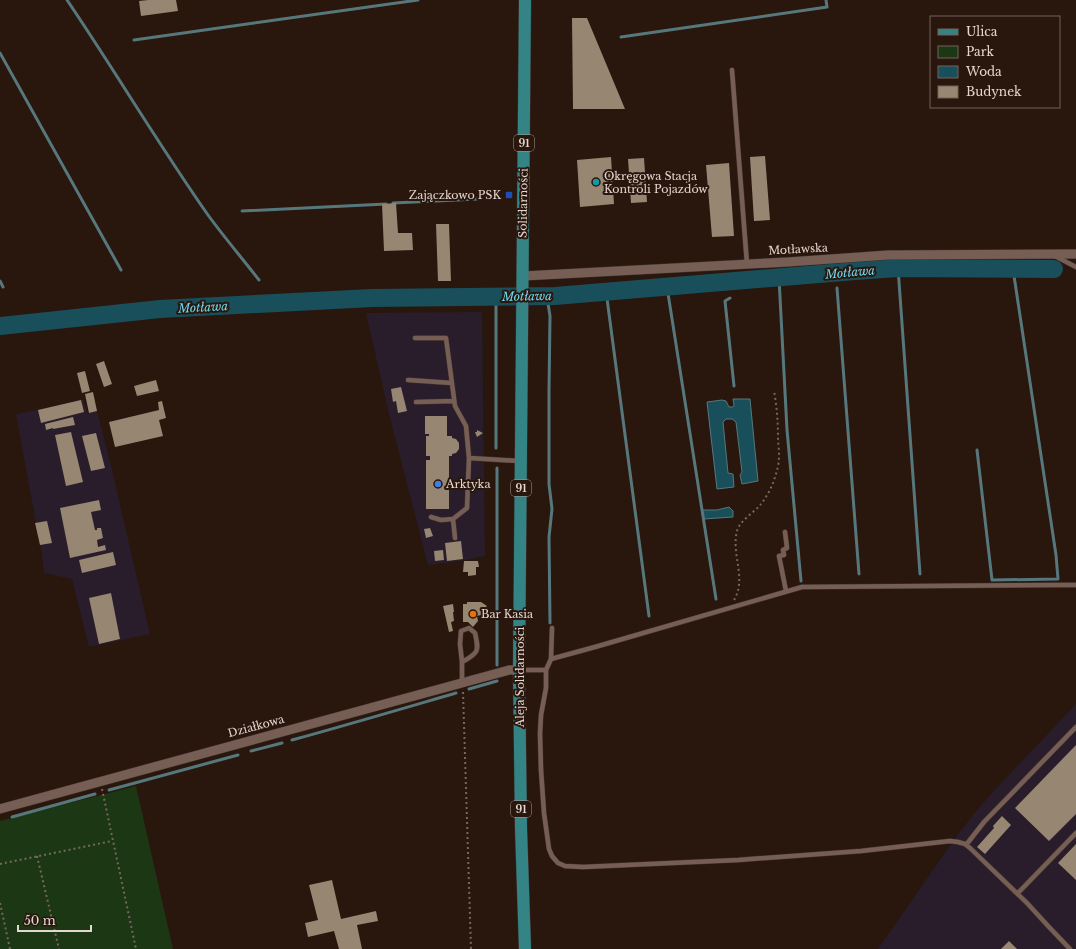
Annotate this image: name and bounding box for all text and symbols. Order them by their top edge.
legend [930,16,1060,108]
text: Ulica [966,24,998,39]
text: Park [966,44,994,59]
text: Woda [965,64,1002,79]
text: Budynek [966,84,1022,99]
road number: 91 [514,135,534,151]
street label: Solidarności [515,168,531,238]
place label: Okręgowa Stacja Kontroli Pojazdów [604,169,708,196]
marker: Okręgowa Stacja Kontroli Pojazdów [591,177,601,187]
place label: Zajączkowo PSK [409,188,501,202]
marker: Zajączkowo PSK [504,190,514,200]
street label: Motławska [768,240,829,258]
water label: Motława [823,262,876,282]
water label: Motława [501,288,552,304]
water label: Motława [177,298,229,316]
place label: Arktyka [445,477,491,491]
marker: Arktyka [433,479,443,489]
road number: 91 [511,480,531,496]
place label: Bar Kasia [481,607,534,621]
marker: Bar Kasia [468,609,478,619]
street label: Aleja Solidarności [513,626,527,728]
street label: Działkowa [226,712,287,740]
road number: 91 [511,801,531,817]
scale bar [18,907,91,933]
text: 50 m [24,913,56,928]

